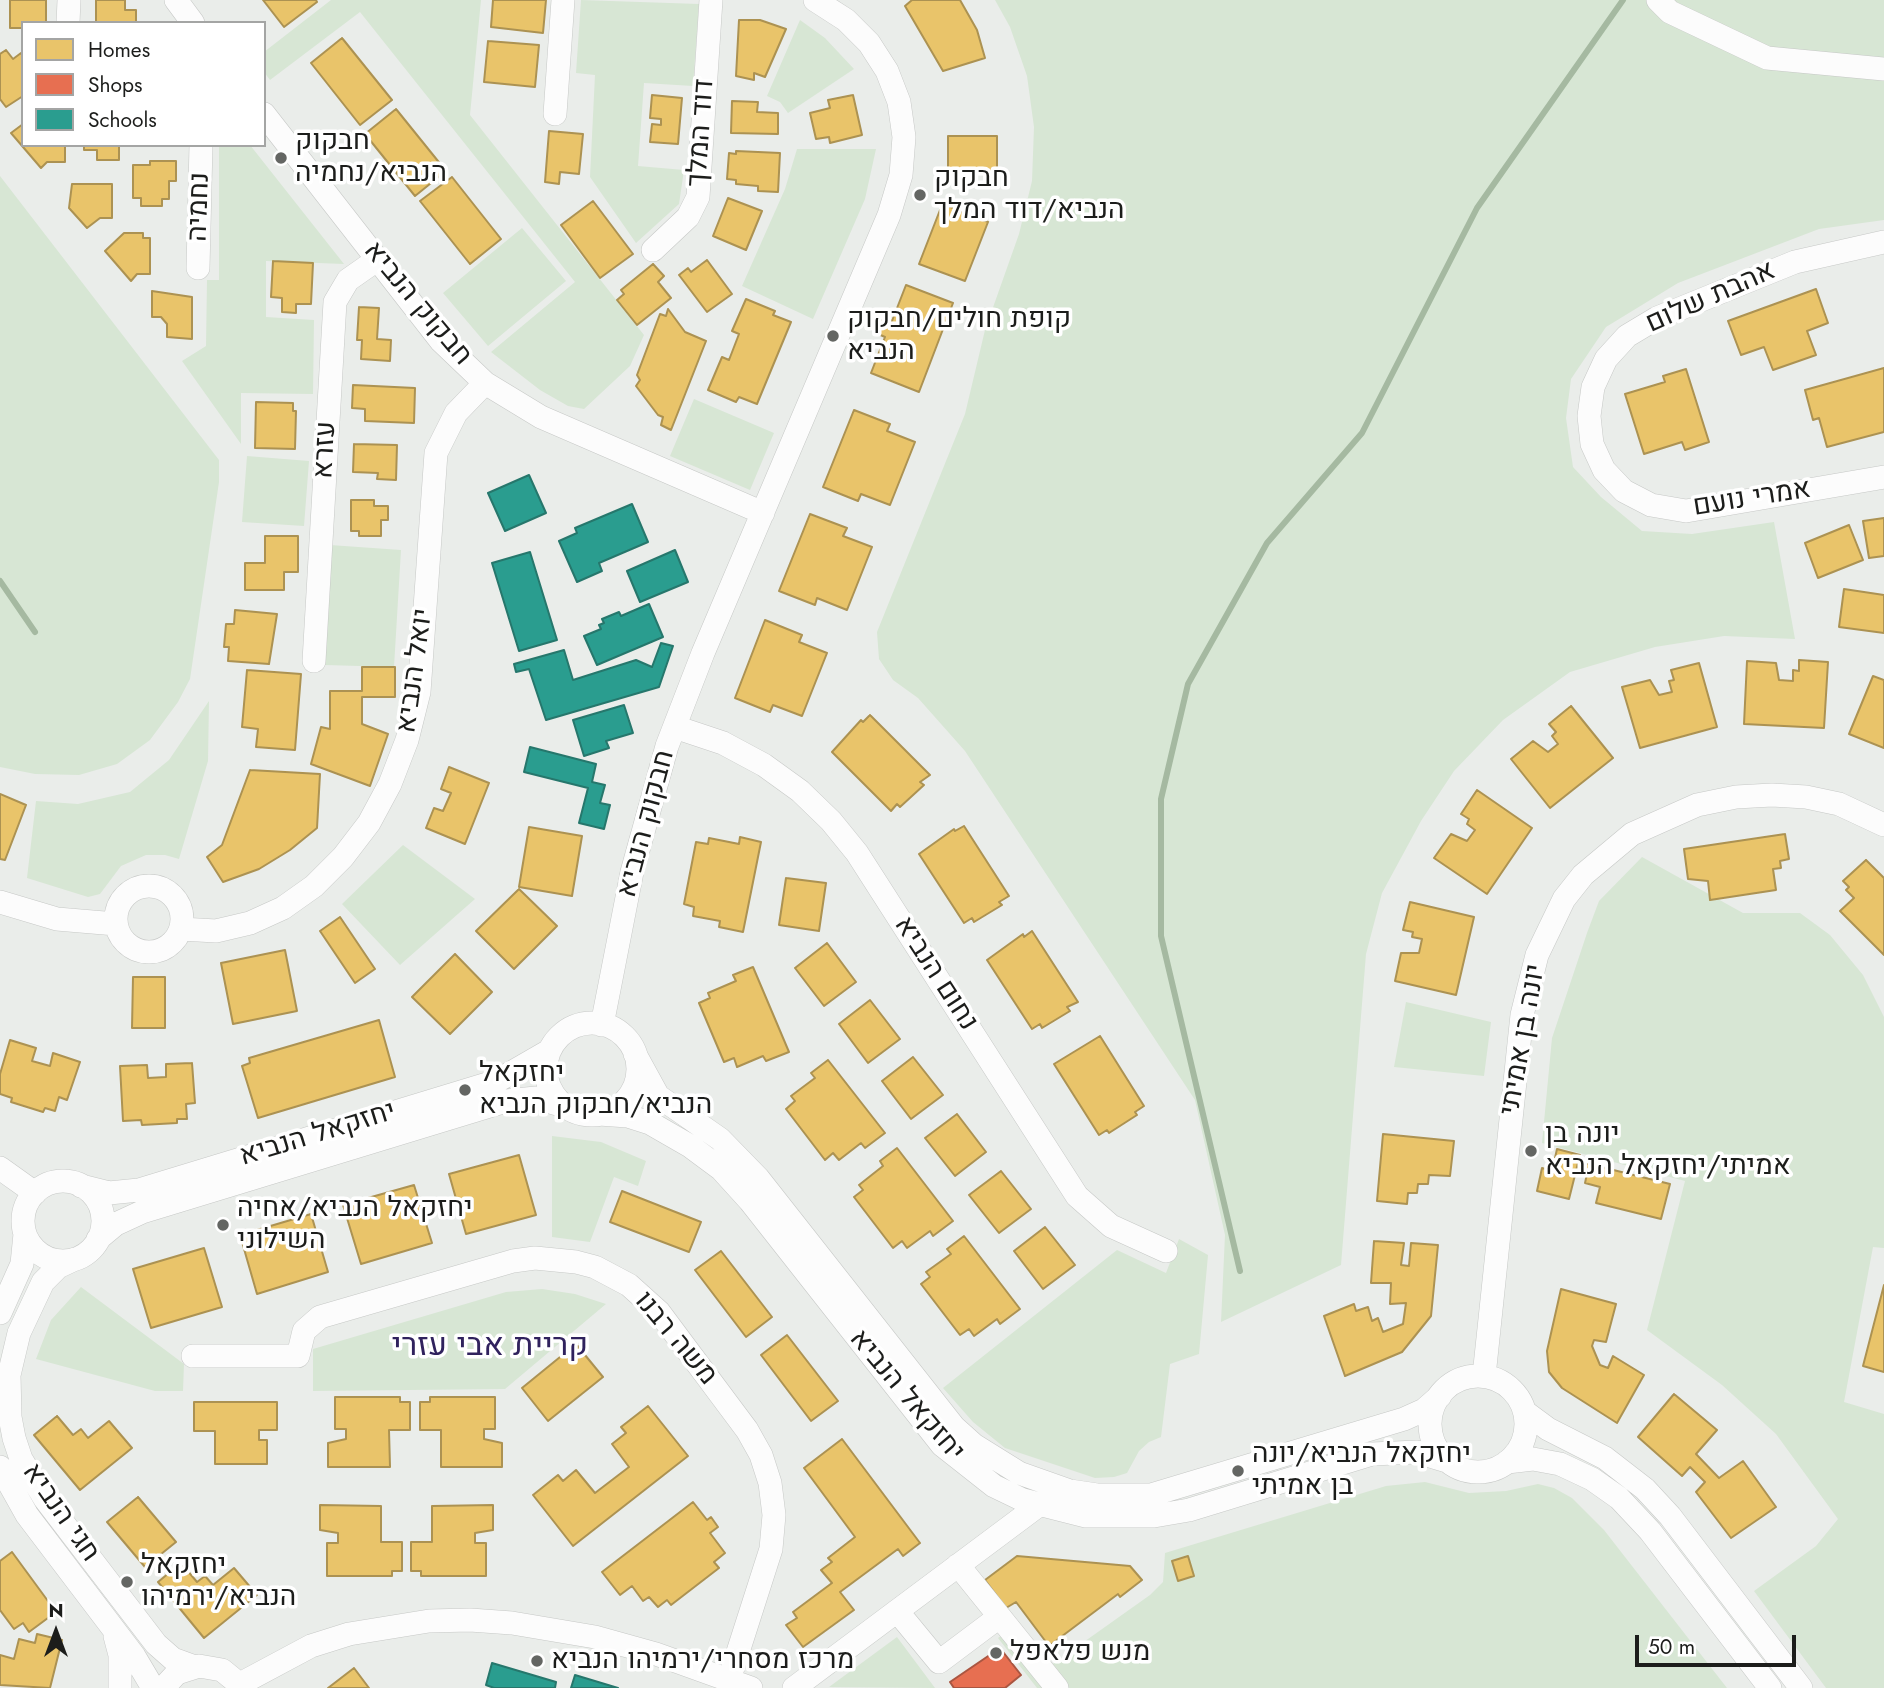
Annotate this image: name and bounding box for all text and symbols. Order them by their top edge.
legend [21,21,266,147]
text: Homes [88,35,150,65]
text: Shops [88,70,142,100]
street label: דוד המלך [681,78,723,188]
text: Schools [88,105,157,135]
place label: חבקוק הנביא/נחמיה [295,125,447,191]
marker: חבקוק הנביא/נחמיה [273,150,289,166]
place label: חבקוק הנביא/דוד המלך [934,162,1124,228]
street label: נחמיה [182,172,218,242]
marker: חבקוק הנביא/דוד המלך [912,187,928,203]
street label: חבקוק הנביא [356,235,478,373]
street label: אהבת שלום [1641,255,1781,341]
place label: קופת חולים/חבקוק הנביא [847,303,1071,369]
marker: קופת חולים/חבקוק הנביא [825,328,841,344]
street label: עזרא [308,420,344,480]
street label: אמרי נועם [1691,473,1813,525]
street label: יואל הנביא [391,607,441,735]
street label: חבקוק הנביא [611,747,683,901]
street label: נחום הנביא [886,911,984,1037]
street label: יונה בן אמיתי [1494,962,1554,1118]
place label: יחזקאל הנביא/חבקוק הנביא [479,1057,712,1123]
marker: יחזקאל הנביא/חבקוק הנביא [457,1082,473,1098]
street label: יחזקאל הנביא [236,1095,400,1175]
place label: יונה בן אמיתי/יחזקאל הנביא [1545,1118,1791,1184]
marker: יונה בן אמיתי/יחזקאל הנביא [1523,1143,1539,1159]
place label: יחזקאל הנביא/אחיה השילוני [237,1192,473,1258]
marker: יחזקאל הנביא/אחיה השילוני [215,1217,231,1233]
street label: משה רבנו [626,1285,724,1393]
street label: יחזקאל הנביא [841,1323,971,1469]
district label: קריית אבי עזרי [392,1328,588,1366]
place label: יחזקאל הנביא/יונה בן אמיתי [1252,1438,1471,1504]
street label: חגי הנביא [14,1457,106,1569]
marker: יחזקאל הנביא/יונה בן אמיתי [1230,1463,1246,1479]
place label: יחזקאל הנביא/ירמיהו [141,1549,296,1615]
marker: יחזקאל הנביא/ירמיהו [119,1574,135,1590]
north arrow [21,1597,91,1667]
text: N [48,1597,64,1624]
scale bar [1639,1622,1800,1666]
text: 50 m [1648,1632,1695,1662]
place label: מנש פלאפל [1010,1636,1150,1670]
place label: מרכז מסחרי/ירמיהו הנביא [551,1644,854,1678]
marker: מנש פלאפל [988,1645,1004,1661]
marker: מרכז מסחרי/ירמיהו הנביא [529,1653,545,1669]

